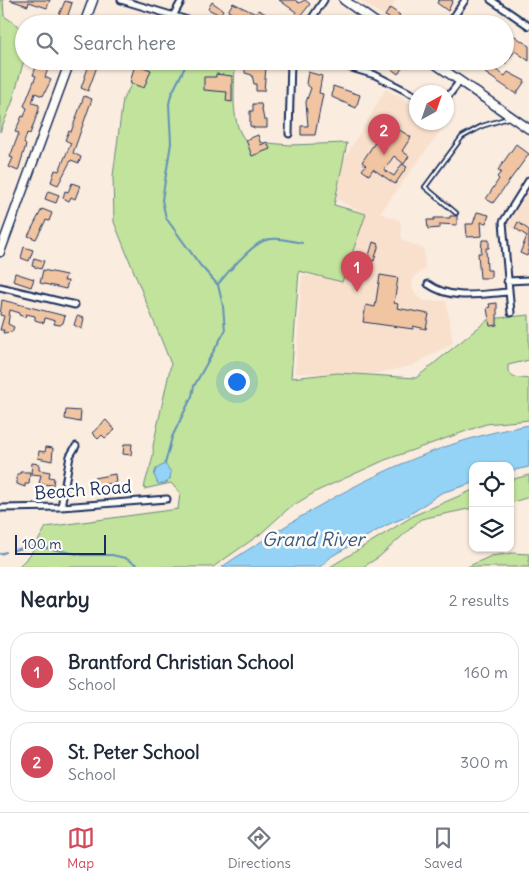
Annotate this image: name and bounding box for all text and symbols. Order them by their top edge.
search box [15,15,514,70]
icon: search [33,29,61,57]
text: Search here [73,31,176,55]
north arrow [409,85,454,130]
pin: 2 [368,114,400,155]
pin: 1 [341,251,373,292]
your location [224,369,250,395]
map controls [469,462,514,552]
button: locate [469,462,514,507]
street label: Beach Road [33,475,133,504]
button: layers [469,507,514,552]
water label: Grand River [262,527,366,551]
scale bar [15,532,106,555]
text: 100 m [22,535,62,553]
text: Nearby [20,586,90,613]
text: 2 results [449,590,509,610]
text: Brantford Christian School [68,650,294,674]
text: 1 [34,662,40,682]
text: 160 m [464,662,508,682]
text: School [68,674,116,694]
text: St. Peter School [68,740,200,764]
text: 2 [33,752,41,772]
text: 300 m [460,752,508,772]
text: School [68,764,116,784]
tab: Map [67,824,95,872]
tab: Directions [228,824,291,872]
tab: Saved [424,824,462,872]

